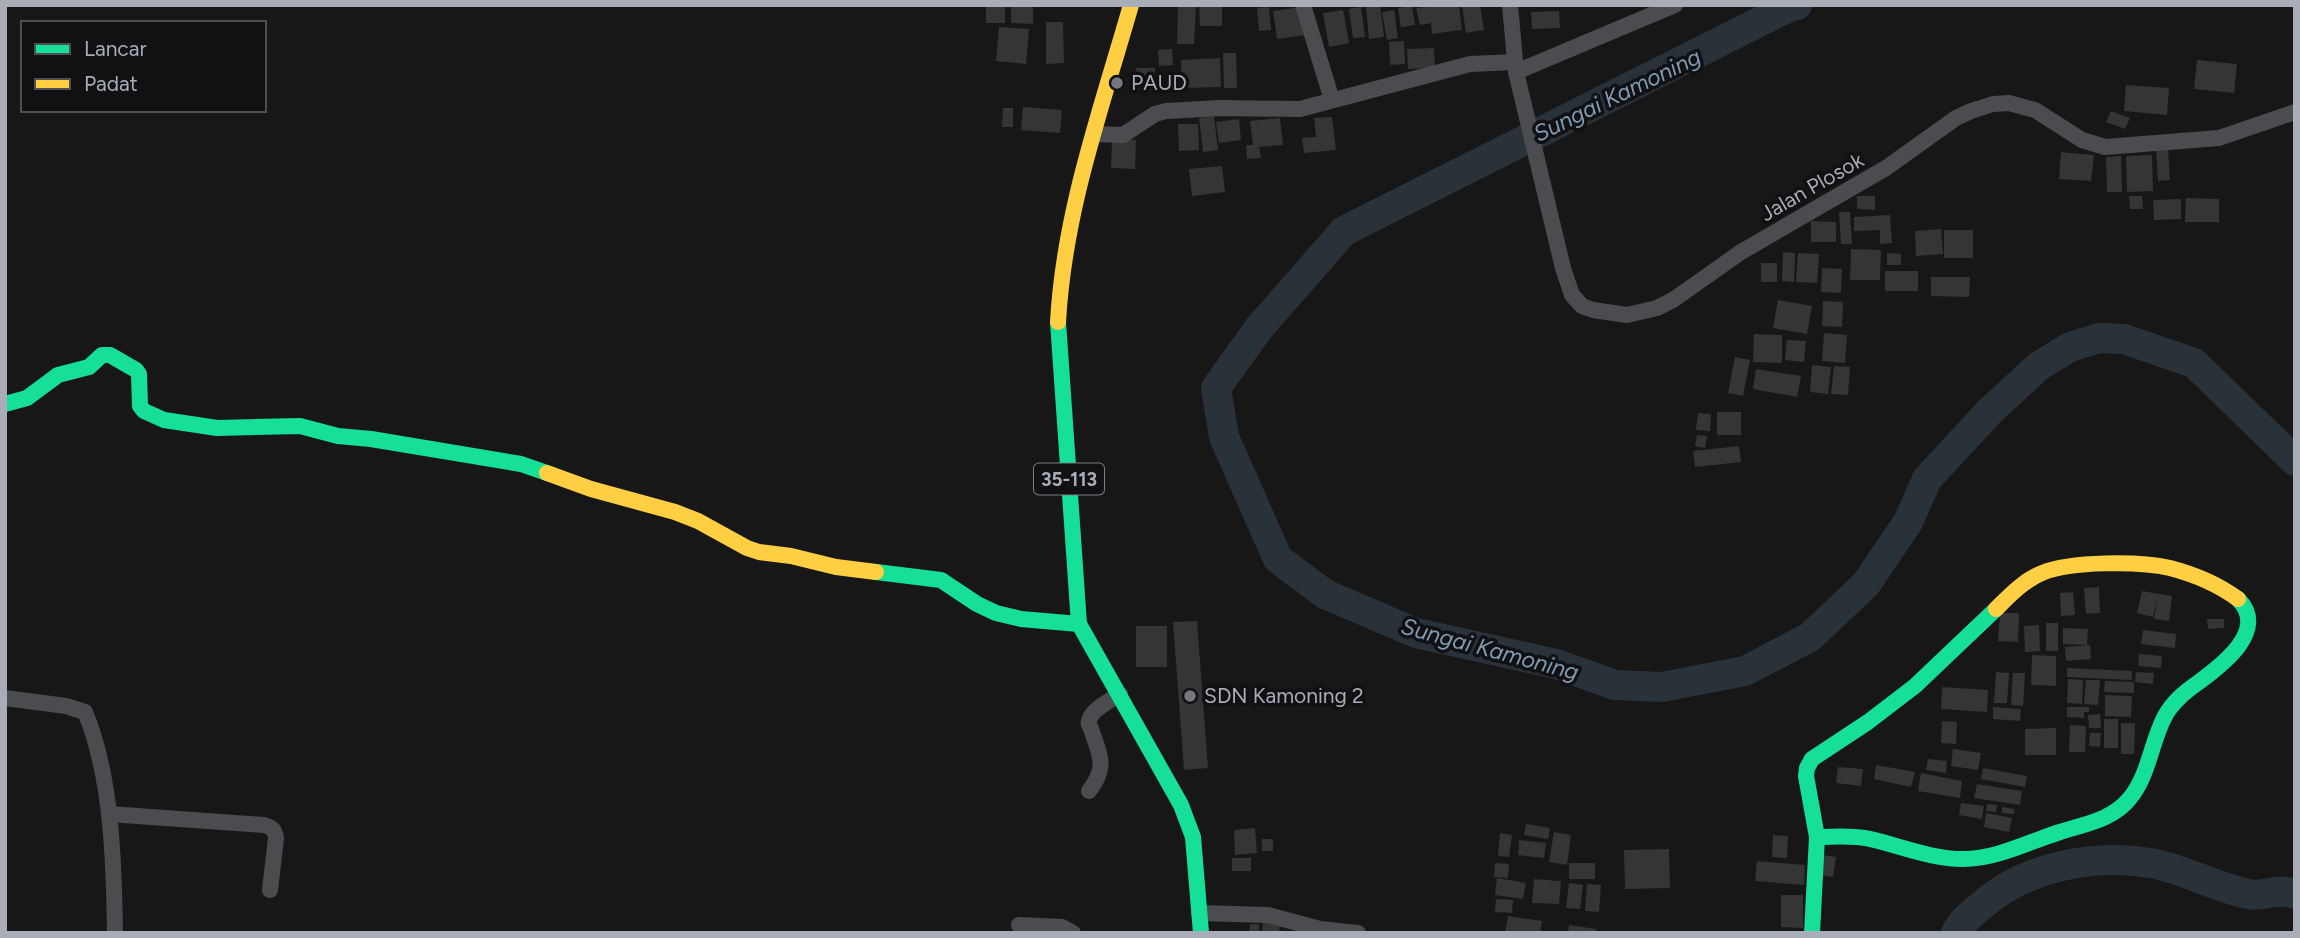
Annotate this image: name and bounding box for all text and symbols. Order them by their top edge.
legend [21,21,266,112]
text: Lancar [84,36,147,61]
water label: Sungai Kamoning [1529,42,1705,148]
place label: PAUD [1131,70,1187,95]
text: Padat [84,71,138,96]
marker: PAUD [1109,75,1125,91]
street label: Jalan Plosok [1756,147,1868,226]
road number: 35-113 [1034,464,1104,494]
water label: Sungai Kamoning [1398,612,1582,686]
place label: SDN Kamoning 2 [1204,683,1364,708]
marker: SDN Kamoning 2 [1182,688,1198,704]

